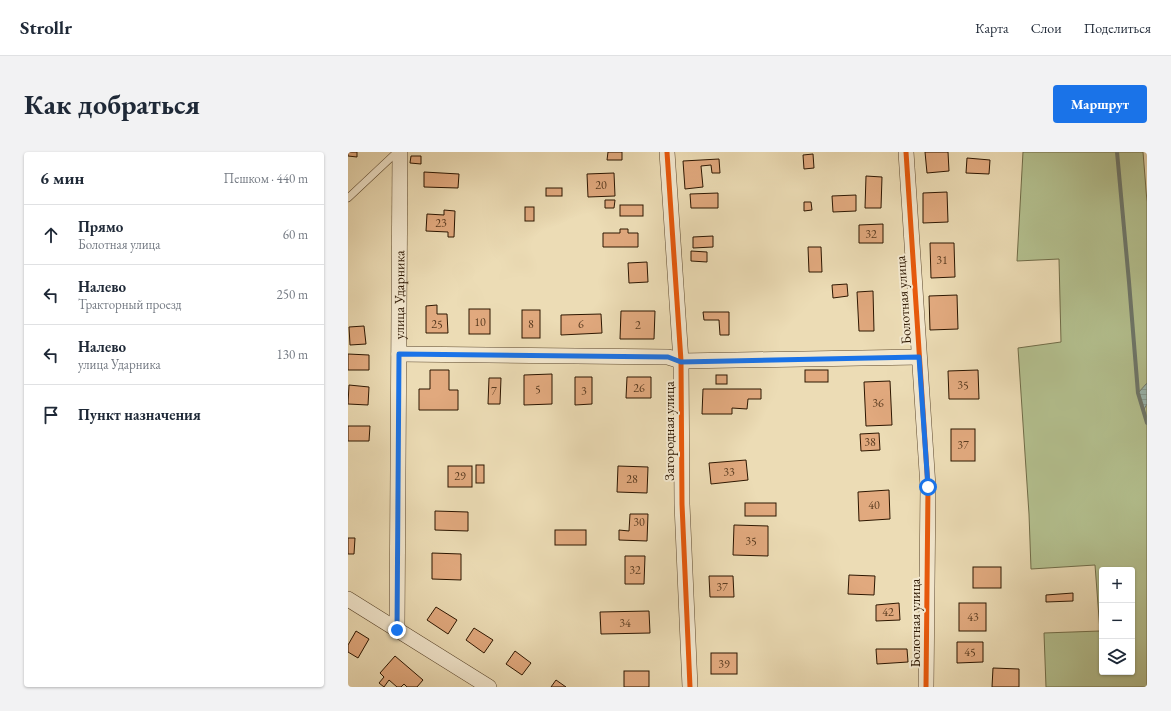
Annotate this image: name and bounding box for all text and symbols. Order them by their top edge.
text: Strollr [20,15,72,40]
text: Карта [975,19,1009,37]
text: Слои [1031,19,1062,37]
text: Поделиться [1084,19,1151,37]
button: Маршрут [1053,85,1147,123]
text: Как добраться [24,86,200,122]
text: 6 мин [40,167,84,189]
text: Пешком · 440 m [224,170,308,187]
house number: 20 [595,177,607,193]
house number: 23 [435,215,447,231]
text: Прямо [78,217,123,236]
icon: ahead [40,224,62,246]
text: 60 m [283,226,308,243]
house number: 32 [865,226,877,242]
text: Болотная улица [78,236,161,253]
street label: улица Ударника [390,250,408,340]
house number: 31 [936,252,948,268]
street label: Болотная улица [891,255,915,345]
text: Налево [78,277,126,296]
icon: left [40,284,62,306]
text: 250 m [277,286,308,303]
text: Тракторный проезд [78,296,181,313]
house number: 10 [474,314,486,330]
house number: 25 [431,316,443,332]
house number: 8 [528,316,534,332]
house number: 6 [578,316,584,332]
house number: 2 [635,317,641,333]
text: Налево [78,337,126,356]
icon: left [40,344,62,366]
text: 130 m [277,346,308,363]
text: улица Ударника [78,356,161,373]
house number: 35 [957,377,969,393]
house number: 26 [633,380,645,396]
house number: 5 [535,381,541,397]
street label: Загородная улица [660,381,678,481]
house number: 7 [491,383,497,399]
house number: 3 [581,383,587,399]
house number: 36 [872,395,884,411]
icon: arrive [40,404,62,426]
text: Пункт назначения [78,405,201,424]
house number: 38 [864,434,876,450]
house number: 37 [957,437,969,453]
house number: 33 [723,464,735,480]
house number: 29 [454,468,466,484]
house number: 28 [626,471,638,487]
route start [919,478,937,496]
house number: 40 [868,497,880,513]
house number: 30 [633,514,645,530]
house number: 35 [745,533,757,549]
house number: 32 [629,562,641,578]
map controls [1099,567,1135,675]
button: + [1099,567,1135,603]
street label: Болотная улица [906,578,924,667]
house number: 37 [716,579,728,595]
button: − [1099,603,1135,639]
house number: 42 [882,604,894,620]
house number: 43 [967,609,979,625]
house number: 34 [619,615,631,631]
route end [388,621,406,639]
button: layers [1099,639,1135,675]
house number: 45 [964,644,976,660]
house number: 39 [718,656,730,672]

